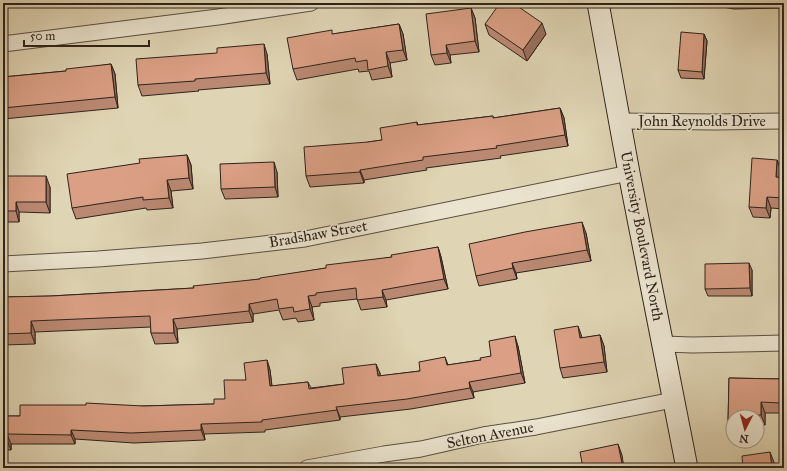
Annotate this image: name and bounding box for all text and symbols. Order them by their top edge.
scale bar [24,22,149,48]
text: 50 m [30,29,55,43]
street label: John Reynolds Drive [636,112,766,131]
street label: University Boulevard North [617,150,667,323]
street label: Bradshaw Street [267,216,369,252]
north arrow [725,409,765,449]
street label: Selton Avenue [445,418,535,452]
text: N [738,431,749,445]

